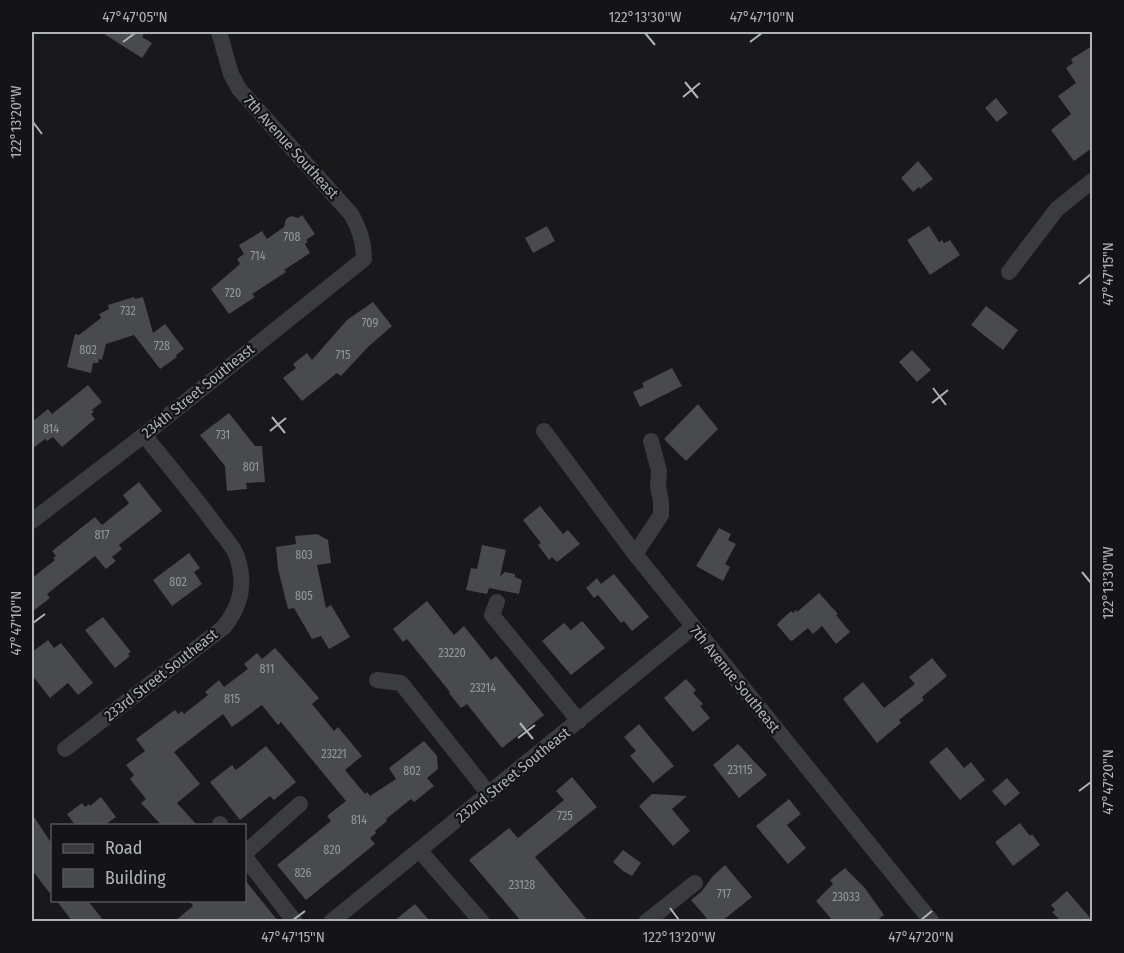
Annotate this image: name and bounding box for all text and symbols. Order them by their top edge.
text: 47°47'05"N [102,8,168,26]
text: 122°13'30"W [608,8,682,26]
text: 47°47'10"N [730,8,794,26]
text: 122°13'20"W [7,86,25,158]
street label: 7th Avenue Southeast [240,92,342,202]
house number: 708 [284,230,300,244]
text: 47°47'15"N [1099,242,1117,306]
house number: 714 [250,249,266,263]
house number: 720 [225,286,241,300]
house number: 732 [120,304,136,318]
house number: 709 [362,316,379,330]
house number: 728 [154,339,170,353]
street label: 234th Street Southeast [138,340,258,442]
house number: 802 [79,343,97,357]
house number: 715 [336,348,351,362]
house number: 814 [43,422,59,436]
house number: 731 [216,428,230,442]
house number: 801 [243,460,259,474]
house number: 817 [94,528,110,542]
text: 122°13'30"W [1099,546,1117,620]
house number: 803 [295,548,313,562]
house number: 802 [169,575,187,589]
house number: 805 [295,589,313,603]
text: 47°47'10"N [7,591,25,655]
street label: 7th Avenue Southeast [686,622,784,736]
street label: 233rd Street Southeast [101,625,221,725]
house number: 23220 [438,646,466,660]
house number: 811 [260,662,274,676]
house number: 23214 [470,681,496,695]
house number: 815 [224,692,240,706]
street label: 232nd Street Southeast [452,723,574,827]
house number: 23221 [321,747,347,761]
text: 47°47'20"N [1099,749,1117,815]
house number: 23115 [727,763,753,777]
house number: 802 [403,764,421,778]
house number: 725 [557,809,573,823]
house number: 814 [351,813,367,827]
legend [51,824,246,902]
text: Road [105,837,142,859]
house number: 820 [323,843,341,857]
house number: 826 [294,866,312,880]
text: Building [105,867,166,889]
house number: 23128 [509,878,535,892]
house number: 717 [717,887,731,901]
house number: 23033 [832,890,860,904]
text: 47°47'15"N [261,928,325,946]
text: 122°13'20"W [643,928,715,946]
text: 47°47'20"N [888,928,954,946]

